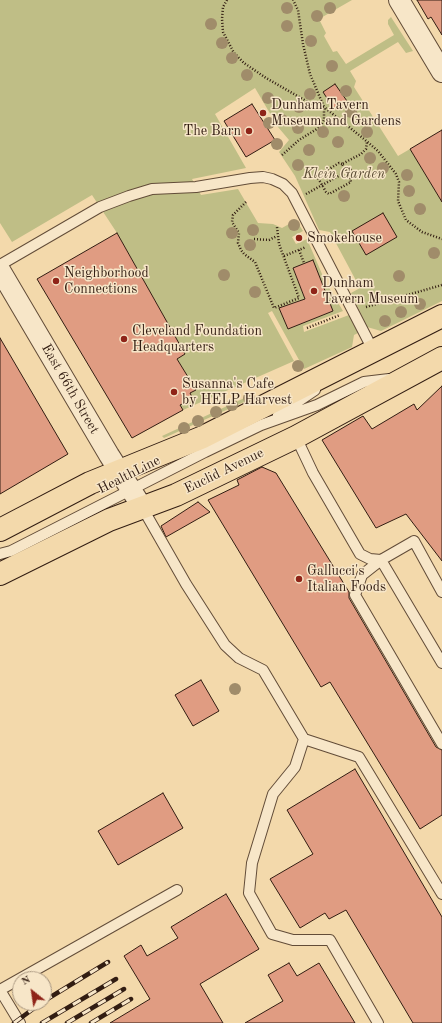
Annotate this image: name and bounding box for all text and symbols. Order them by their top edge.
place label: Dunham Tavern Museum and Gardens [271,97,401,130]
marker: Dunham Tavern Museum and Gardens [258,108,268,118]
place label: The Barn [183,123,241,139]
marker: The Barn [244,126,254,136]
park label: Klein Garden [303,166,385,182]
place label: Smokehouse [307,230,382,246]
marker: Smokehouse [294,233,304,243]
place label: Neighborhood Connections [64,265,149,298]
place label: Dunham Tavern Museum [322,275,418,308]
marker: Neighborhood Connections [51,276,61,286]
marker: Dunham Tavern Museum [309,286,319,296]
place label: Cleveland Foundation Headquarters [132,323,262,356]
marker: Cleveland Foundation Headquarters [119,334,129,344]
street label: East 66th Street [37,341,103,437]
place label: Susanna's Cafe by HELP Harvest [182,376,292,408]
marker: Susanna's Cafe by HELP Harvest [169,387,179,397]
street label: Euclid Avenue [181,444,267,498]
street label: HealthLine [95,452,163,498]
place label: Gallucci's Italian Foods [307,563,386,596]
marker: Gallucci's Italian Foods [294,574,304,584]
north arrow [12,971,52,1011]
text: N [20,974,33,988]

